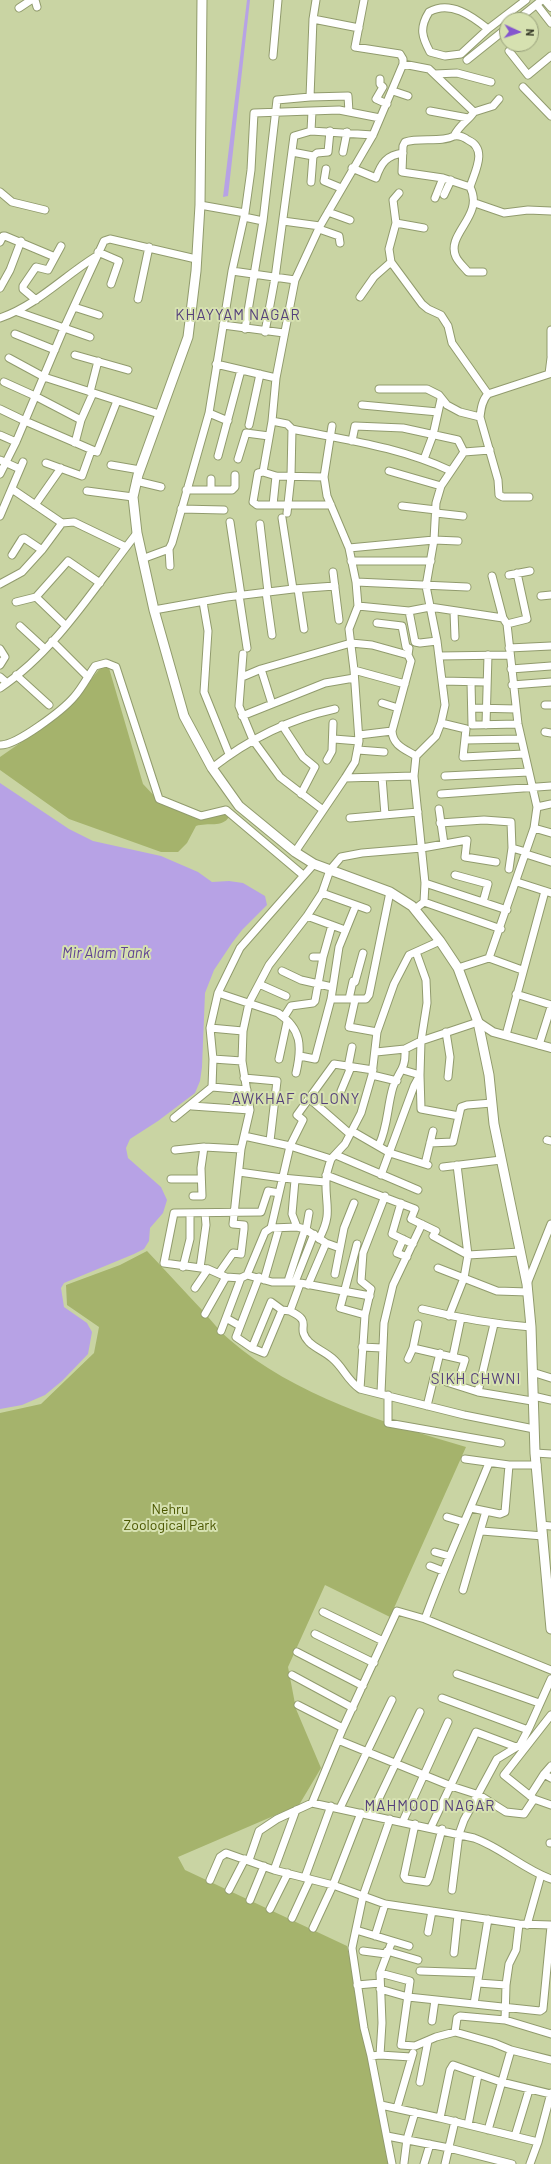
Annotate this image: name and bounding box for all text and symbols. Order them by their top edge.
north arrow [499,12,539,52]
text: N [524,29,537,37]
district label: KHAYYAM NAGAR [175,306,301,324]
water label: Mir Alam Tank [62,944,150,962]
district label: AWKHAF COLONY [232,1090,360,1108]
district label: SIKH CHWNI [431,1370,521,1388]
park label: Nehru Zoological Park [124,1501,216,1534]
district label: MAHMOOD NAGAR [365,1797,495,1815]

